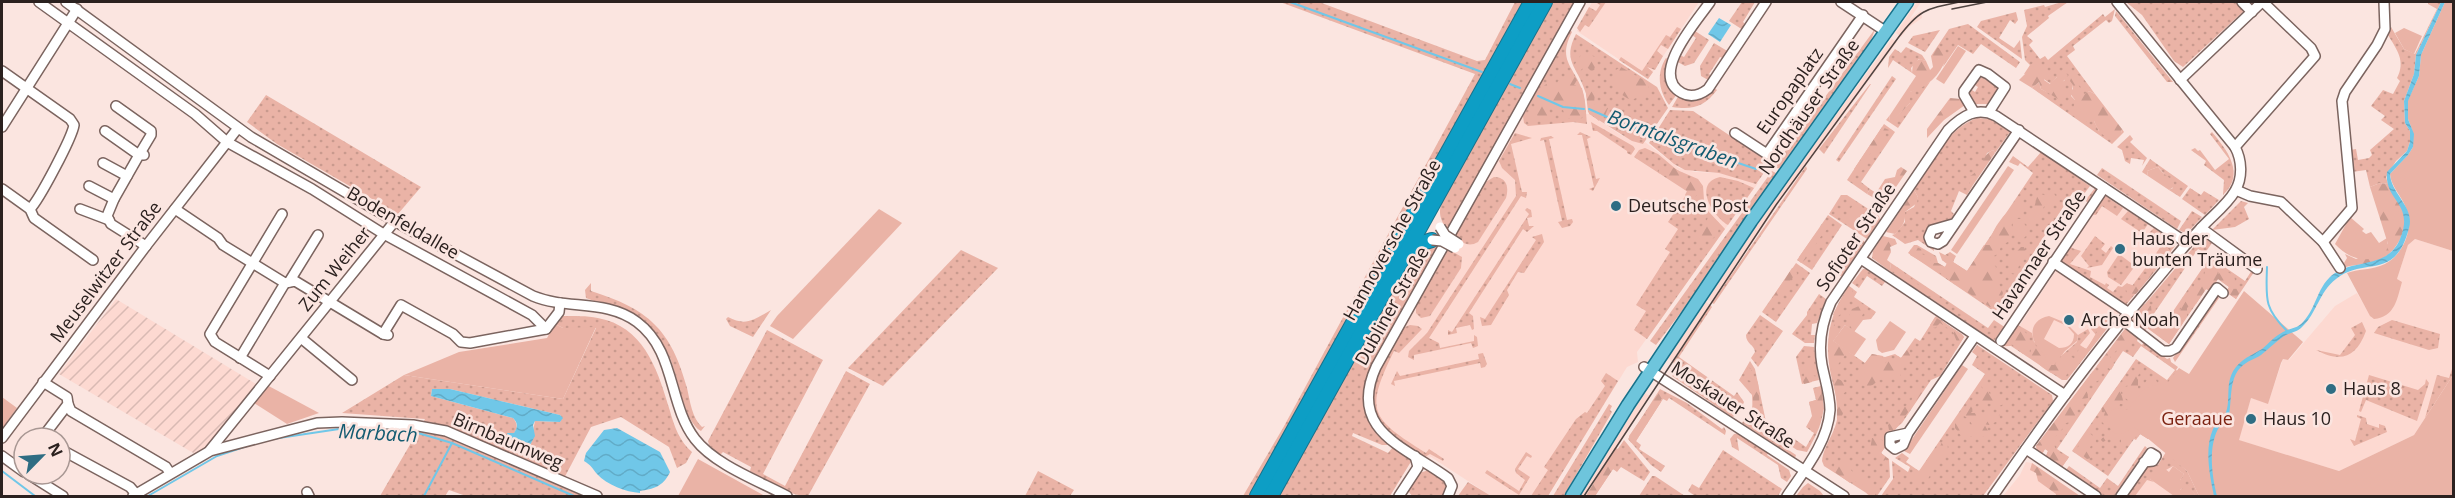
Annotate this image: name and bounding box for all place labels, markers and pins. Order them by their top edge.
place label: Deutsche Post [1628,193,1748,217]
marker: Deutsche Post [1609,199,1623,213]
place label: Haus der bunten Träume [2132,226,2262,271]
marker: Haus der bunten Träume [2113,242,2127,256]
place label: Arche Noah [2081,307,2180,331]
marker: Arche Noah [2062,313,2076,327]
place label: Haus 8 [2343,376,2401,400]
marker: Haus 8 [2324,382,2338,396]
place label: Haus 10 [2263,406,2331,430]
marker: Haus 10 [2244,412,2258,426]

